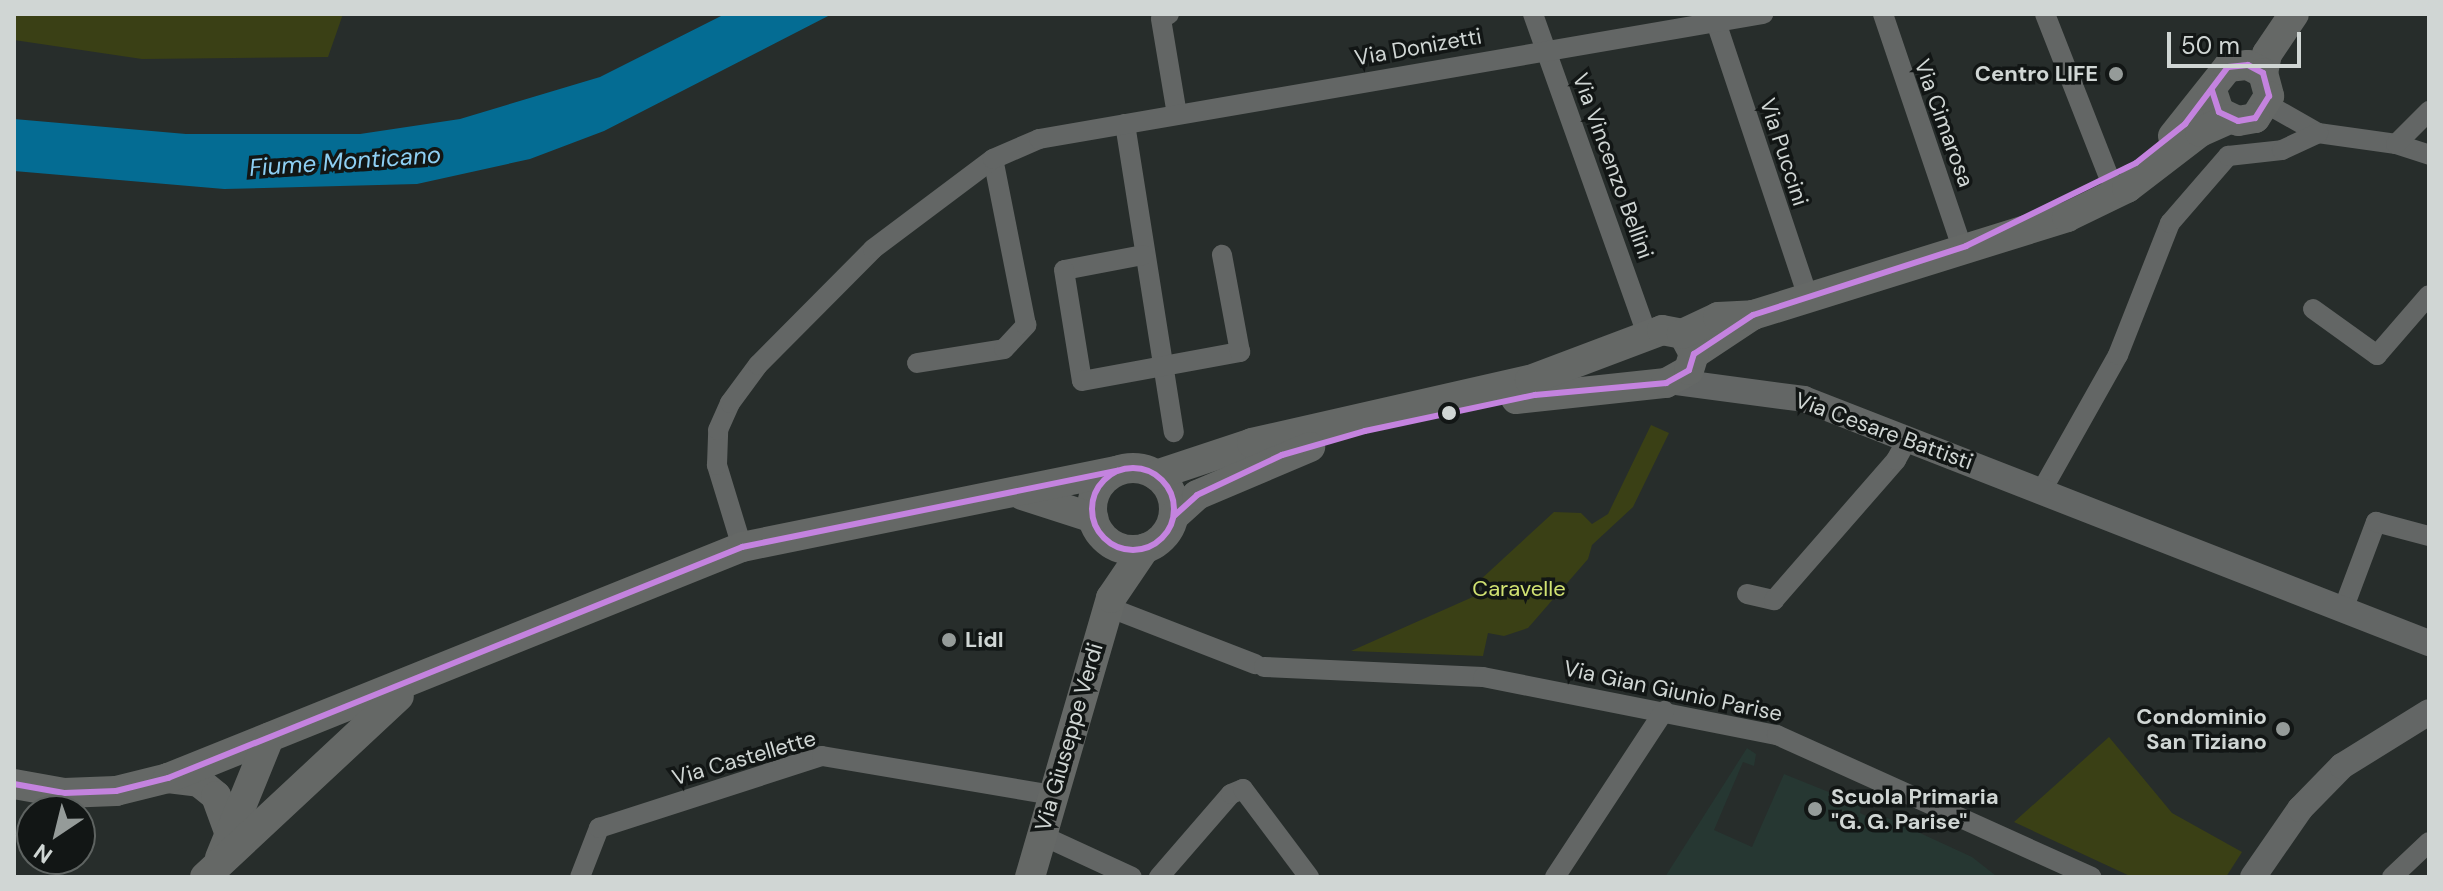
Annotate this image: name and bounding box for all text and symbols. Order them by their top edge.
scale bar [2171,16,2305,66]
street label: Via Donizetti [1352,23,1484,71]
text: 50 m [2181,30,2240,61]
street label: Via Cimarosa [1909,55,1979,191]
place label: Centro LIFE [1975,61,2098,87]
marker: Centro LIFE [2105,63,2127,85]
street label: Via Vincenzo Bellini [1567,69,1659,263]
street label: Via Puccini [1754,95,1814,209]
water label: Fiume Monticano [248,140,442,182]
street label: Via Cesare Battisti [1792,387,1976,475]
unlabelled marker [1441,405,1457,421]
park label: Caravelle [1472,576,1566,602]
place label: Lidl [965,627,1004,653]
marker: Lidl [940,631,958,649]
street label: Via Giuseppe Verdi [1030,640,1108,834]
street label: Via Gian Giunio Parise [1561,655,1785,727]
place label: Condominio San Tiziano [2136,703,2267,754]
marker: Condominio San Tiziano [2274,720,2292,738]
street label: Via Castellette [669,725,819,791]
place label: Scuola Primaria "G. G. Parise" [1831,783,1999,834]
north arrow [16,795,96,875]
marker: Scuola Primaria "G. G. Parise" [1806,800,1824,818]
text: N [28,837,58,870]

